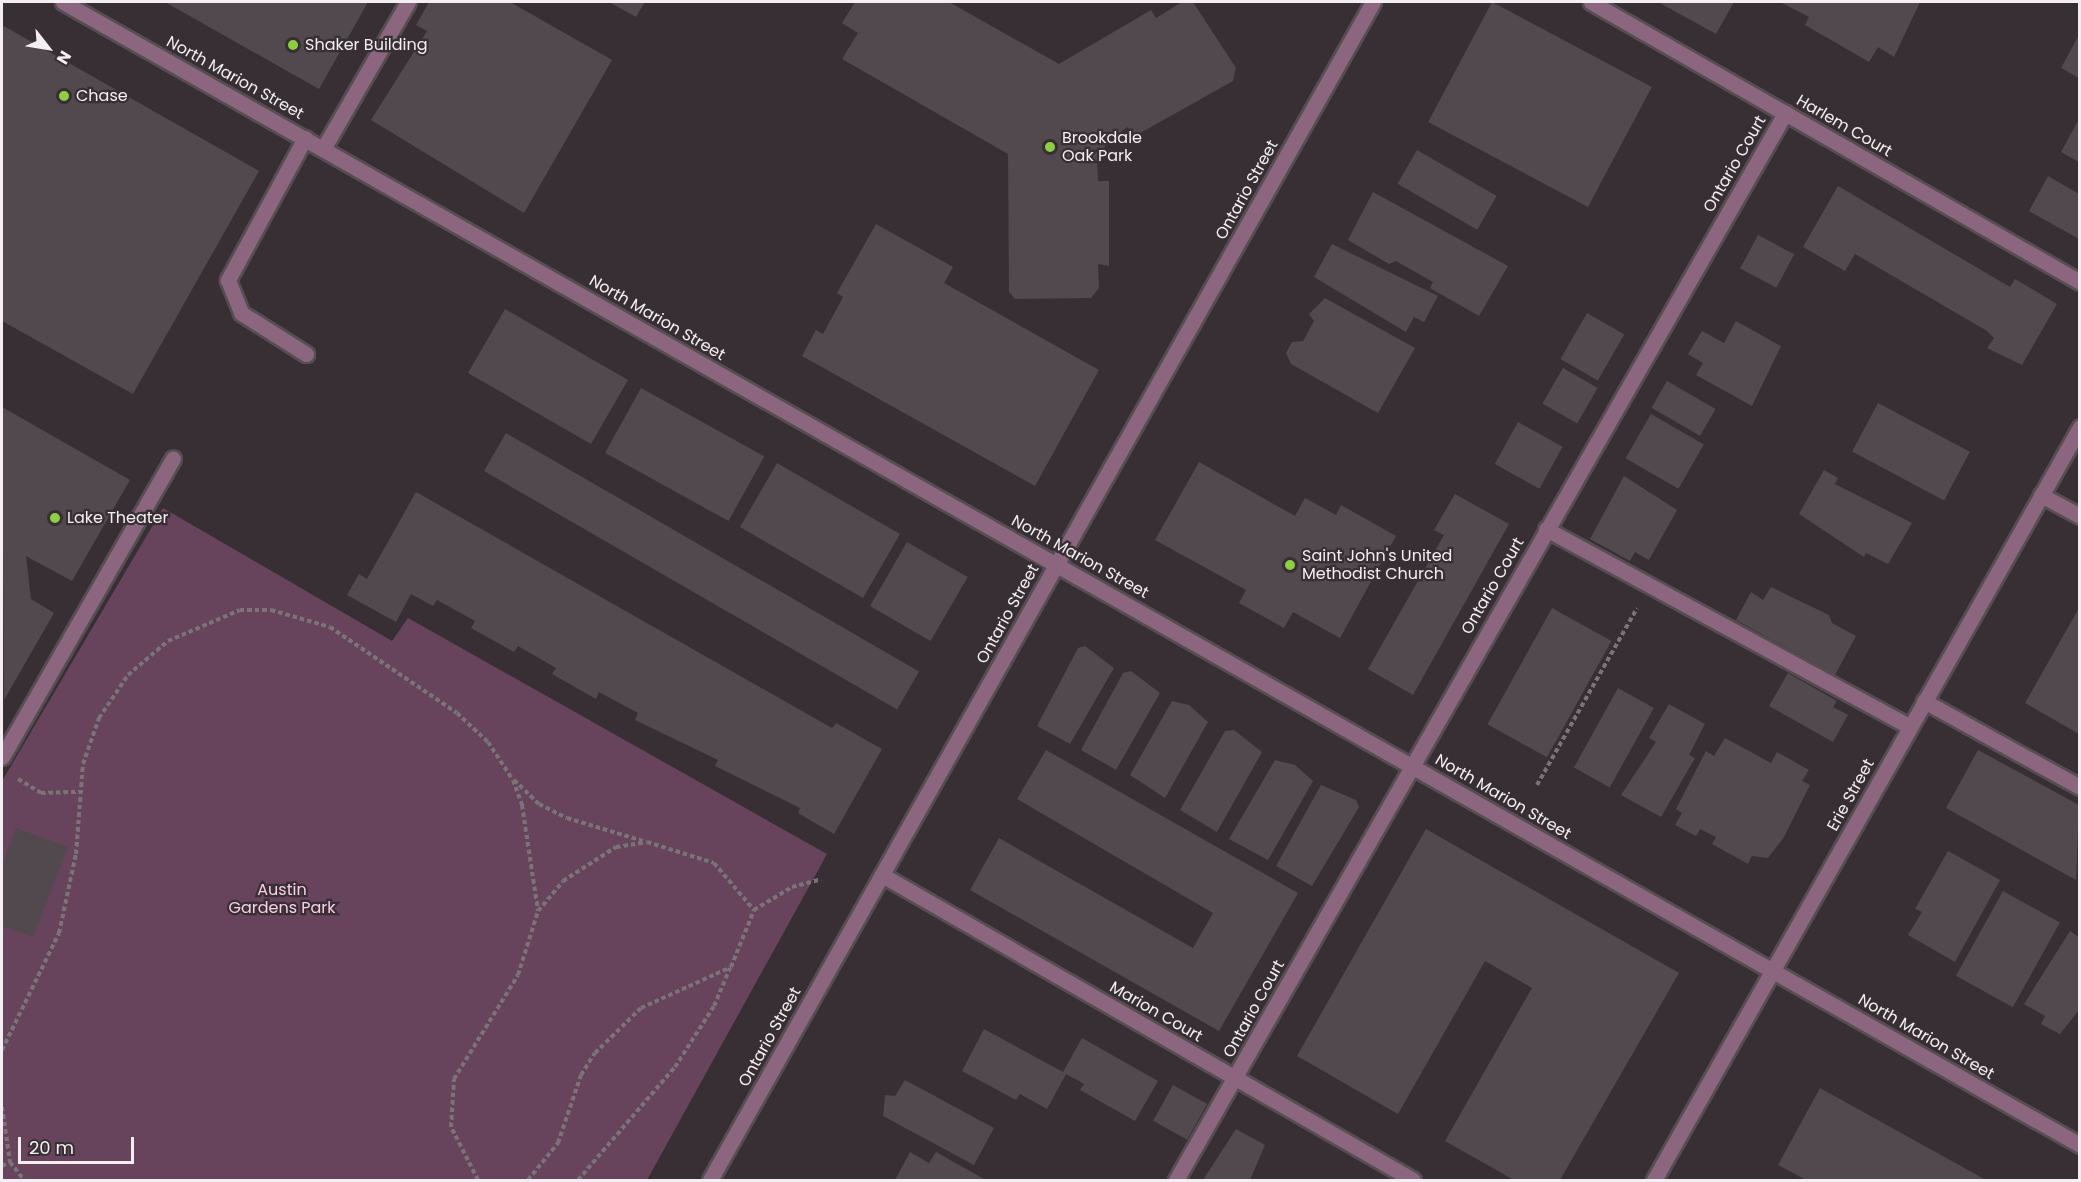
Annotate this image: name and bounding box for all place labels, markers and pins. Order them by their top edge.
place label: Shaker Building [305,35,428,55]
marker: Shaker Building [286,38,300,52]
place label: Chase [76,86,128,106]
marker: Chase [57,89,71,103]
place label: Brookdale Oak Park [1062,128,1142,166]
marker: Brookdale Oak Park [1043,140,1057,154]
place label: Lake Theater [67,508,169,528]
marker: Lake Theater [48,511,62,525]
place label: Saint John's United Methodist Church [1302,546,1452,584]
marker: Saint John's United Methodist Church [1283,558,1297,572]

